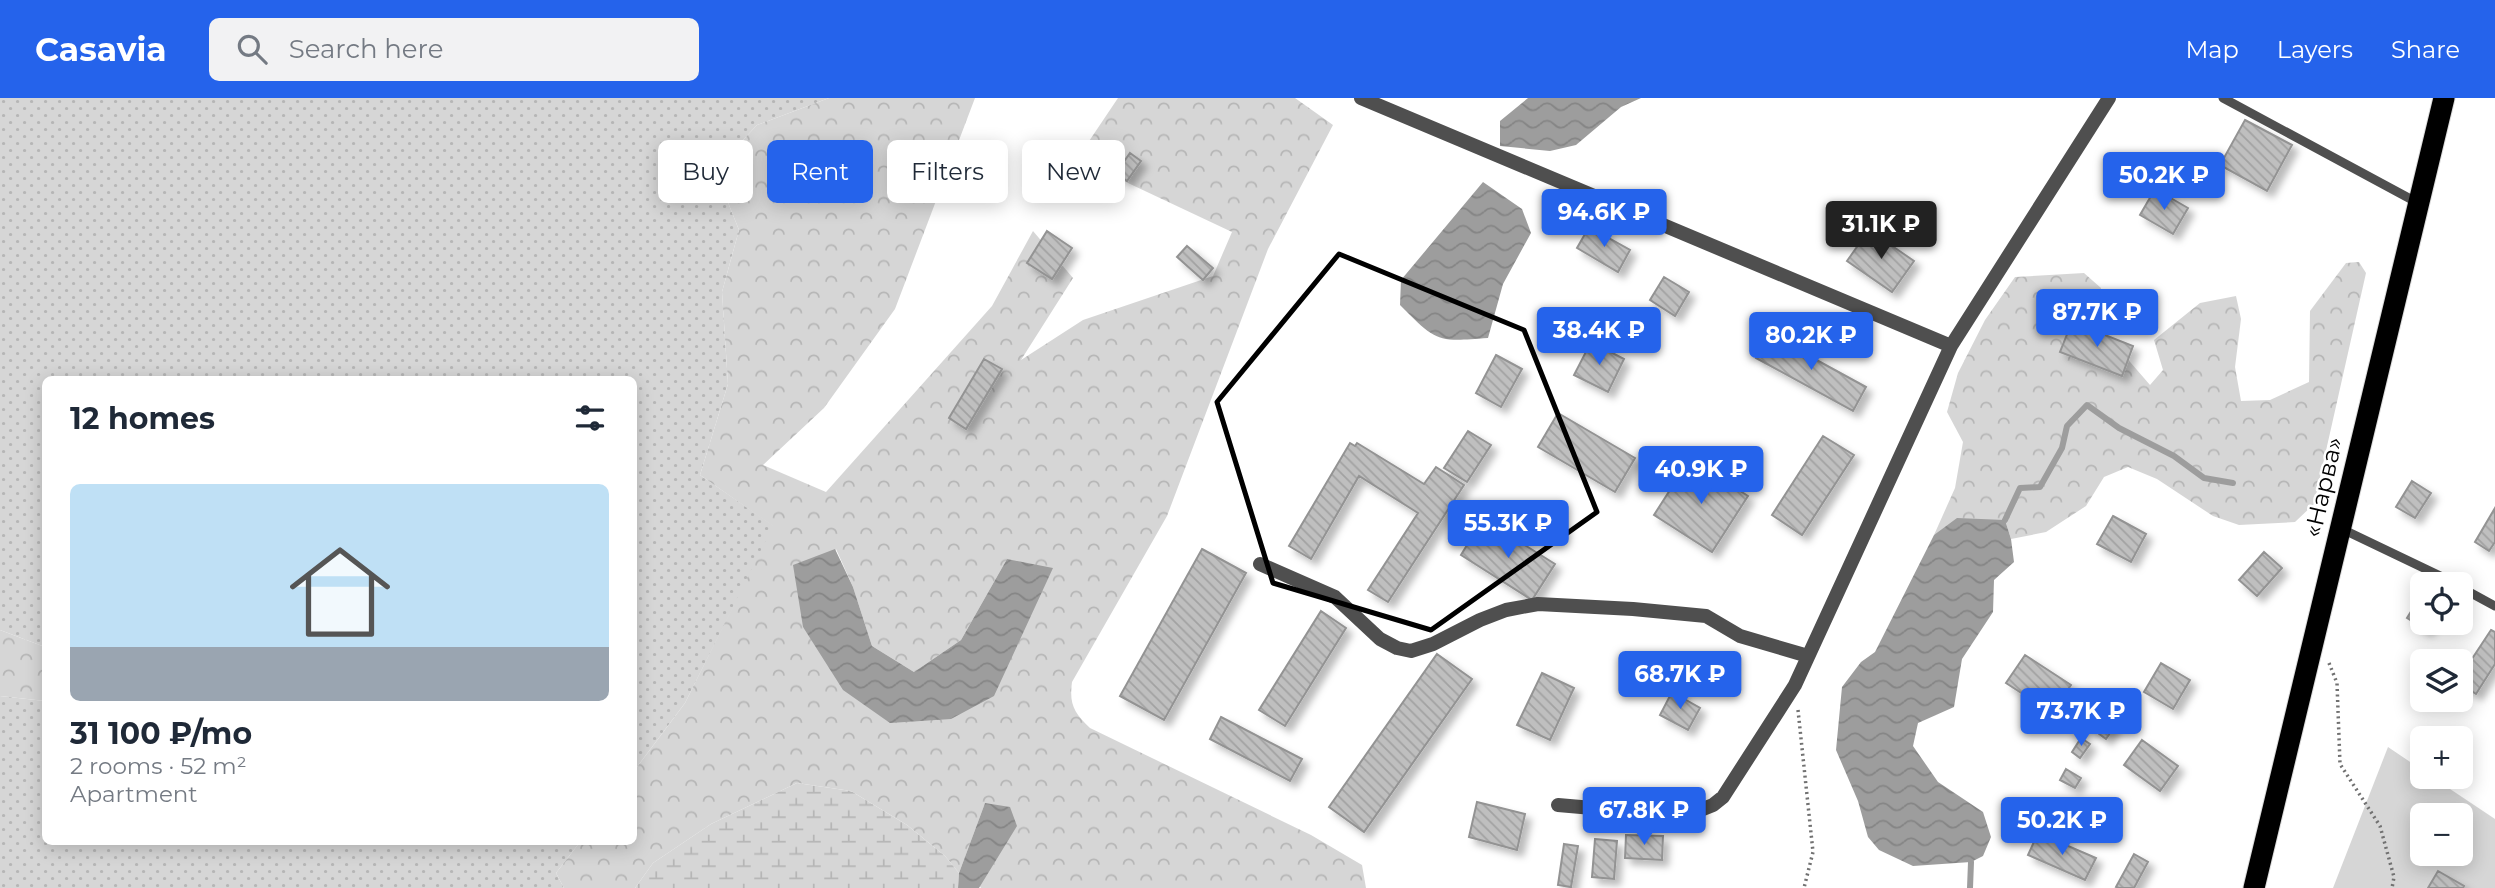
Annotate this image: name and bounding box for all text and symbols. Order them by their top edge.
search box [209,18,699,81]
text: Casavia [35,29,167,69]
icon: search [233,30,271,68]
text: Search here [289,33,443,65]
text: Map [2185,35,2239,64]
text: Layers [2277,35,2353,64]
text: Share [2391,35,2460,64]
chip: Buy [658,140,753,203]
chip: Rent [767,140,873,203]
chip: Filters [887,140,1008,203]
chip: New [1022,140,1125,203]
pin: 50.2K ₽ [2099,152,2229,212]
text: 50.2K ₽ [2119,161,2209,189]
pin: 94.6K ₽ [1539,190,1669,249]
text: 94.6K ₽ [1558,198,1650,226]
pin: 31.1K ₽ [1816,202,1946,261]
text: 31.1K ₽ [1842,210,1920,238]
pin: 87.7K ₽ [2032,289,2162,349]
text: 87.7K ₽ [2052,298,2142,326]
pin: 38.4K ₽ [1534,308,1664,367]
pin: 80.2K ₽ [1746,313,1876,372]
text: 38.4K ₽ [1553,316,1645,344]
text: 80.2K ₽ [1765,321,1857,349]
icon: filters [571,399,609,437]
text: 12 homes [70,400,215,437]
street label: «Нарва» [2297,434,2349,540]
pin: 40.9K ₽ [1636,446,1766,506]
text: 40.9K ₽ [1654,455,1748,483]
pin: 55.3K ₽ [1443,500,1573,560]
text: 55.3K ₽ [1464,509,1552,537]
icon: home [277,529,403,655]
map controls [2410,572,2473,866]
button: locate [2410,572,2473,635]
button: layers [2410,649,2473,712]
pin: 68.7K ₽ [1615,652,1745,711]
text: 68.7K ₽ [1634,660,1726,688]
pin: 73.7K ₽ [2016,688,2146,748]
text: 73.7K ₽ [2036,697,2126,725]
text: 31 100 ₽/mo [70,715,252,752]
button: + [2410,726,2473,789]
text: 2 rooms · 52 m² [70,752,247,780]
text: Apartment [70,780,198,808]
pin: 67.8K ₽ [1579,788,1709,847]
text: 67.8K ₽ [1599,796,1689,824]
pin: 50.2K ₽ [1997,798,2127,857]
button: − [2410,803,2473,866]
text: 50.2K ₽ [2017,806,2107,834]

